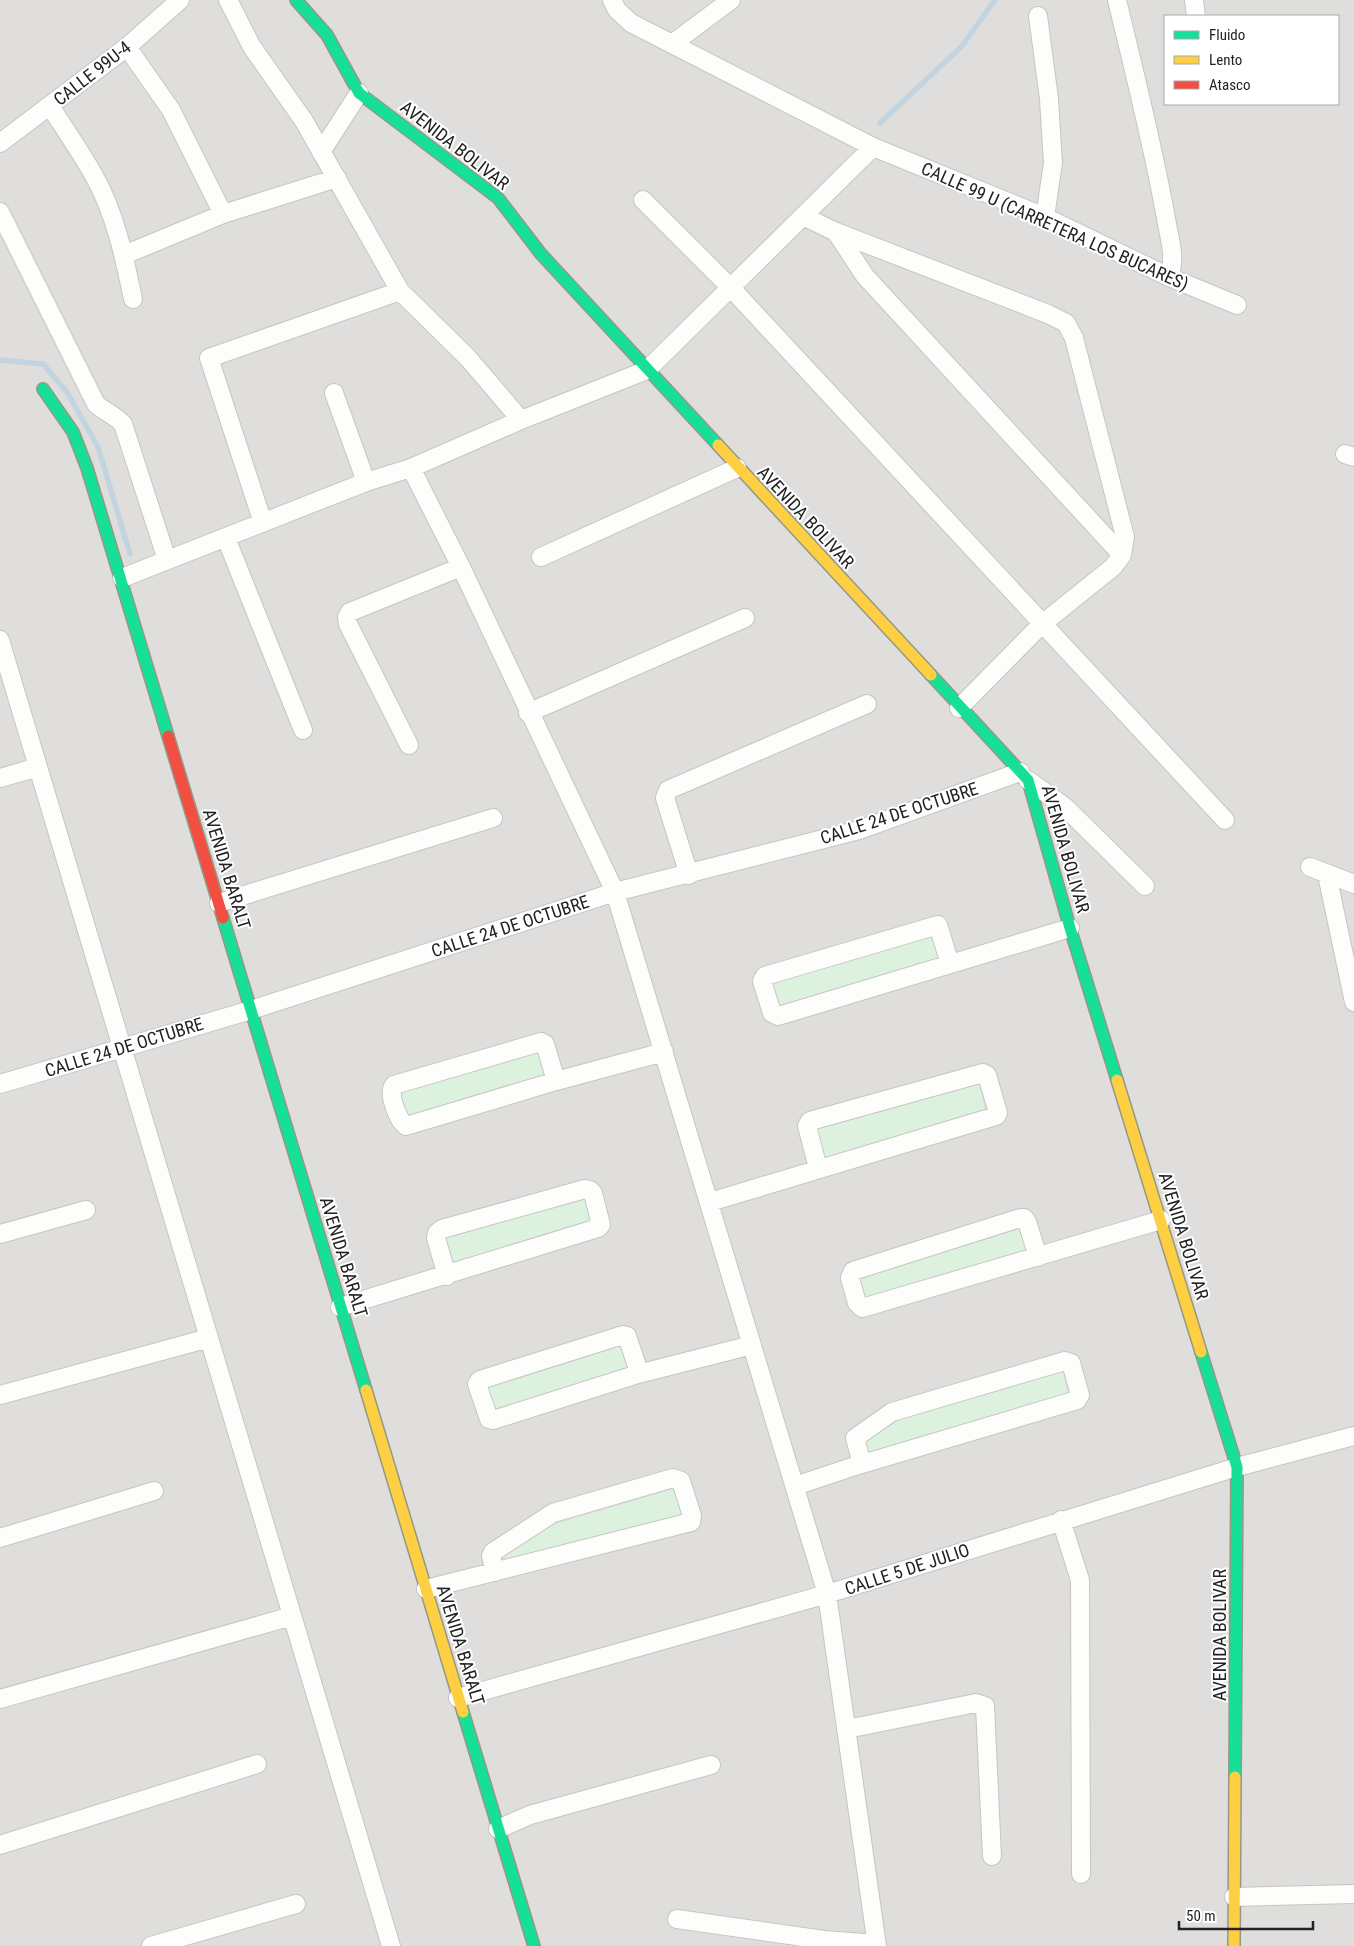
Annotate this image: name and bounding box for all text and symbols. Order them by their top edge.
legend [1164,15,1339,105]
text: Fluido [1209,26,1245,44]
street label: CALLE 99U-4 [49,36,135,110]
text: Lento [1209,51,1242,69]
text: Atasco [1209,76,1250,94]
street label: AVENIDA BOLIVAR [397,96,514,194]
street label: CALLE 99 U (CARRETERA LOS BUCARES) [918,157,1192,296]
street label: AVENIDA BOLIVAR [753,462,859,573]
street label: CALLE 24 DE OCTUBRE [817,778,981,848]
street label: AVENIDA BOLIVAR [1038,783,1094,916]
street label: AVENIDA BARALT [199,806,255,932]
street label: CALLE 24 DE OCTUBRE [428,891,592,961]
street label: CALLE 24 DE OCTUBRE [42,1013,206,1081]
street label: AVENIDA BOLIVAR [1155,1170,1213,1303]
street label: AVENIDA BARALT [316,1194,372,1320]
street label: CALLE 5 DE JULIO [842,1539,972,1599]
street label: AVENIDA BOLIVAR [1209,1569,1230,1701]
street label: AVENIDA BARALT [433,1582,489,1708]
scale bar [1179,1898,1313,1930]
text: 50 m [1186,1907,1216,1925]

